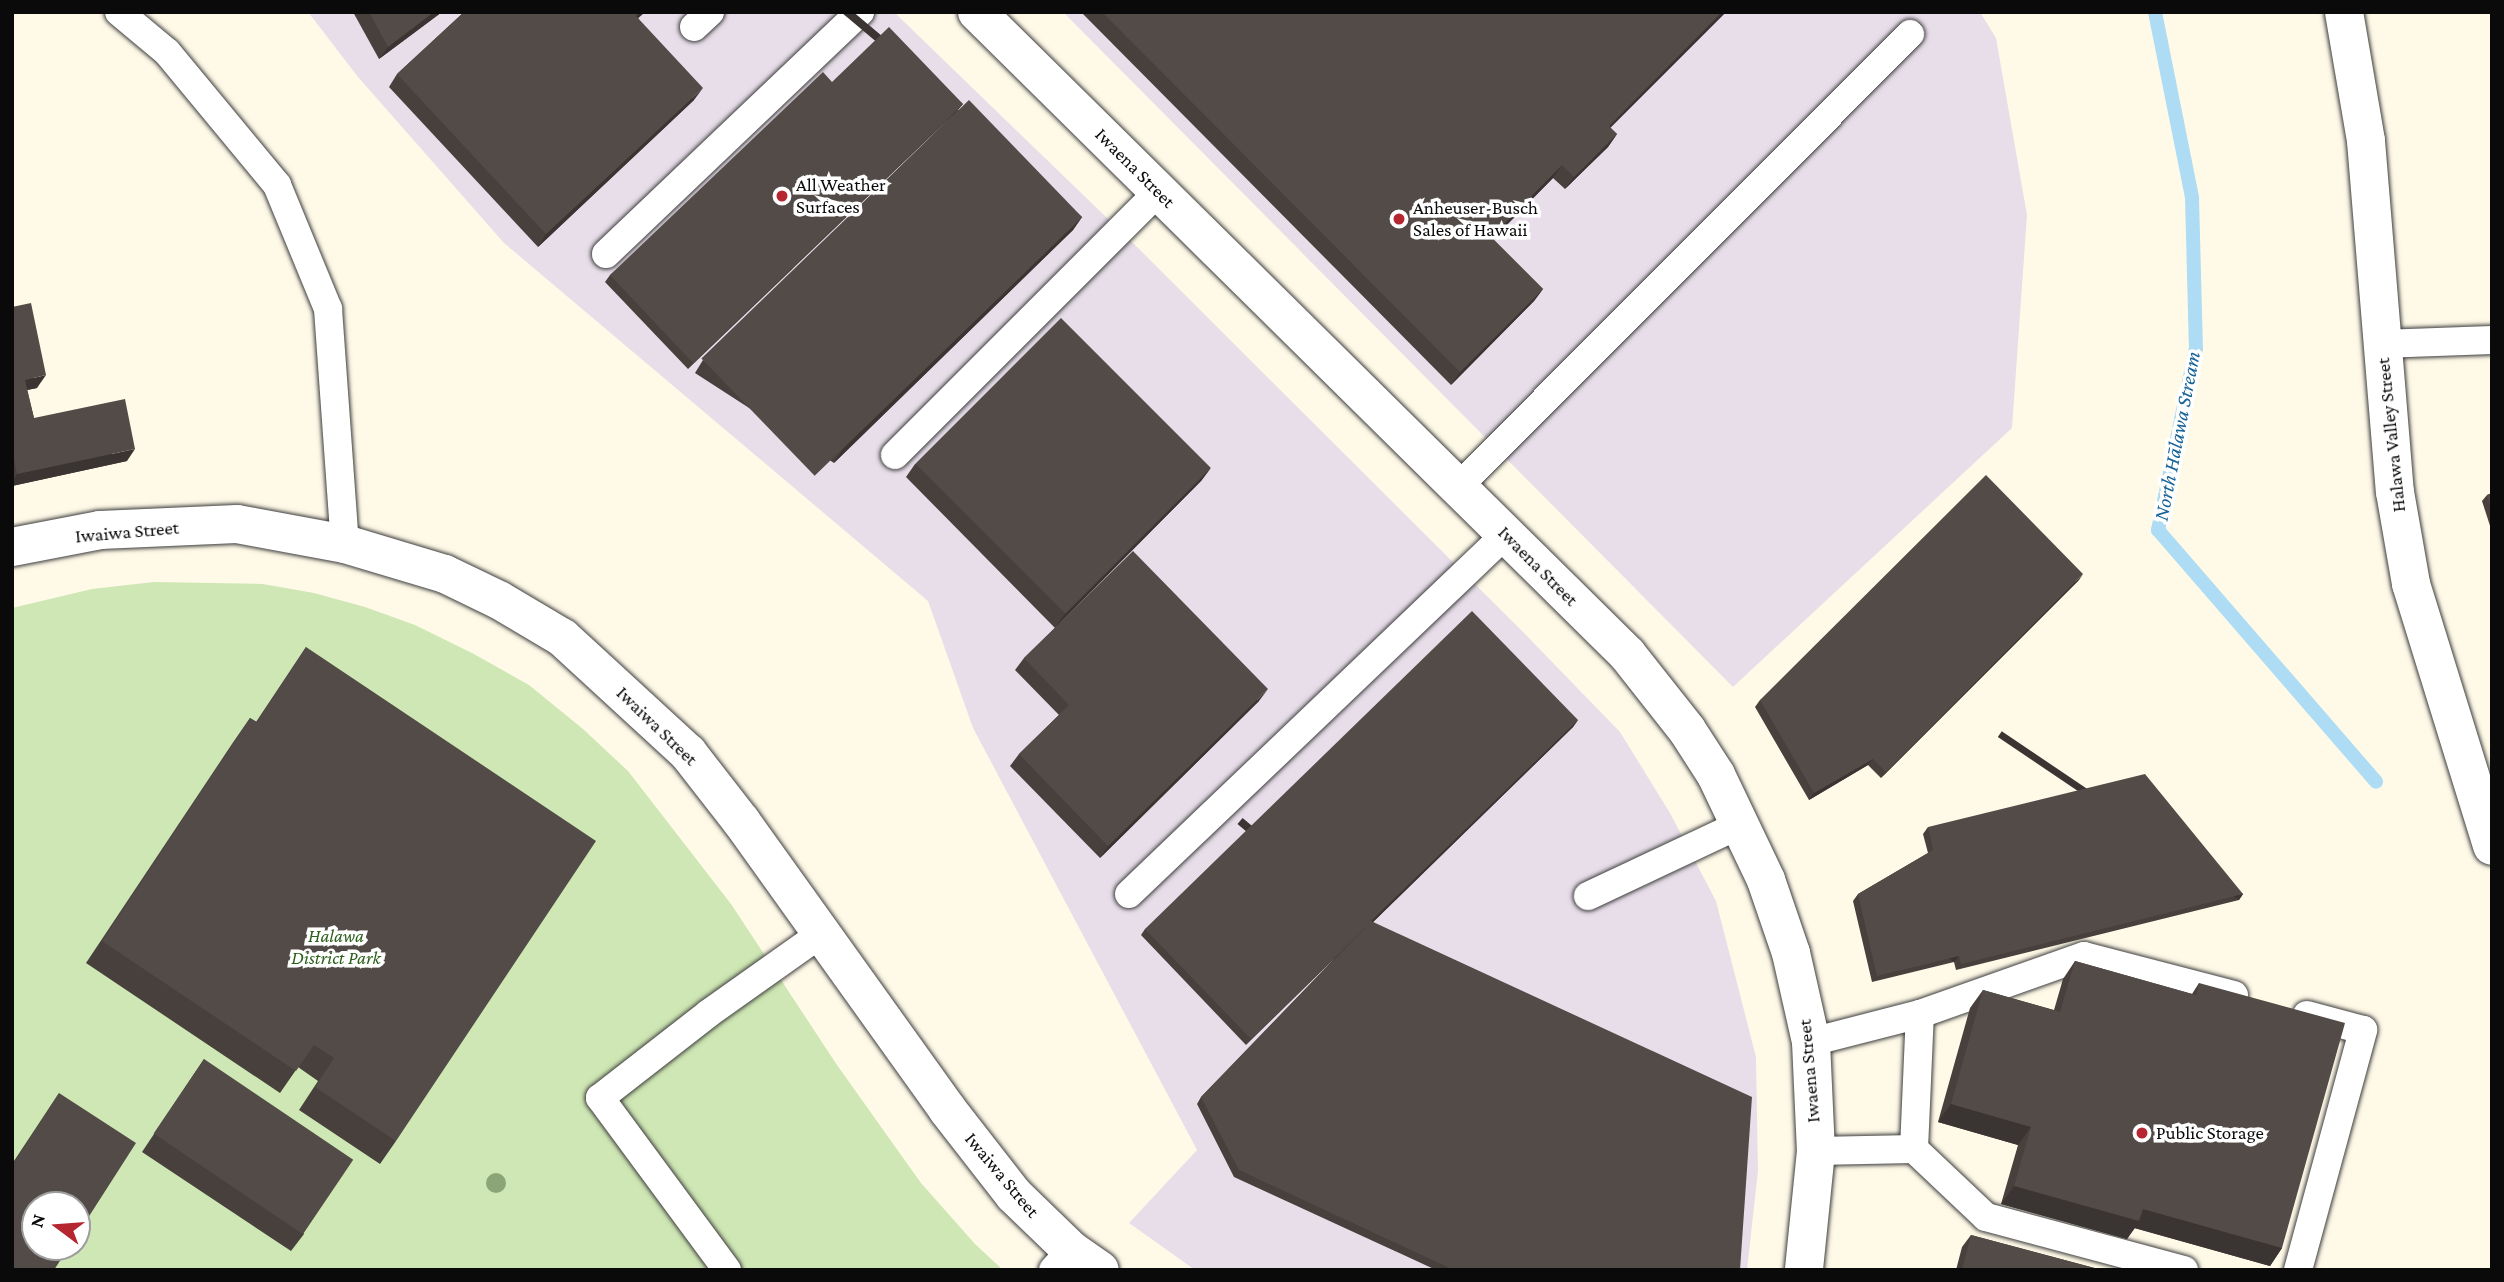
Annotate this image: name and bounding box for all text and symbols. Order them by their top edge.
street label: Iwaena Street [1090,123,1180,213]
place label: All Weather Surfaces [796,174,886,218]
marker: All Weather Surfaces [774,188,790,204]
place label: Anheuser-Busch Sales of Hawaii [1413,197,1538,241]
marker: Anheuser-Busch Sales of Hawaii [1391,211,1407,227]
water label: North Hālawa Stream [2148,349,2206,523]
street label: Halawa Valley Street [2372,357,2410,513]
street label: Iwaiwa Street [74,516,180,548]
street label: Iwaena Street [1493,521,1583,611]
street label: Iwaiwa Street [612,682,702,770]
park label: Halawa District Park [291,925,381,969]
street label: Iwaena Street [1793,1018,1825,1124]
place label: Public Storage [2156,1122,2264,1144]
marker: Public Storage [2134,1125,2150,1141]
street label: Iwaiwa Street [960,1128,1044,1222]
north arrow [21,1191,91,1261]
text: N [25,1212,49,1230]

